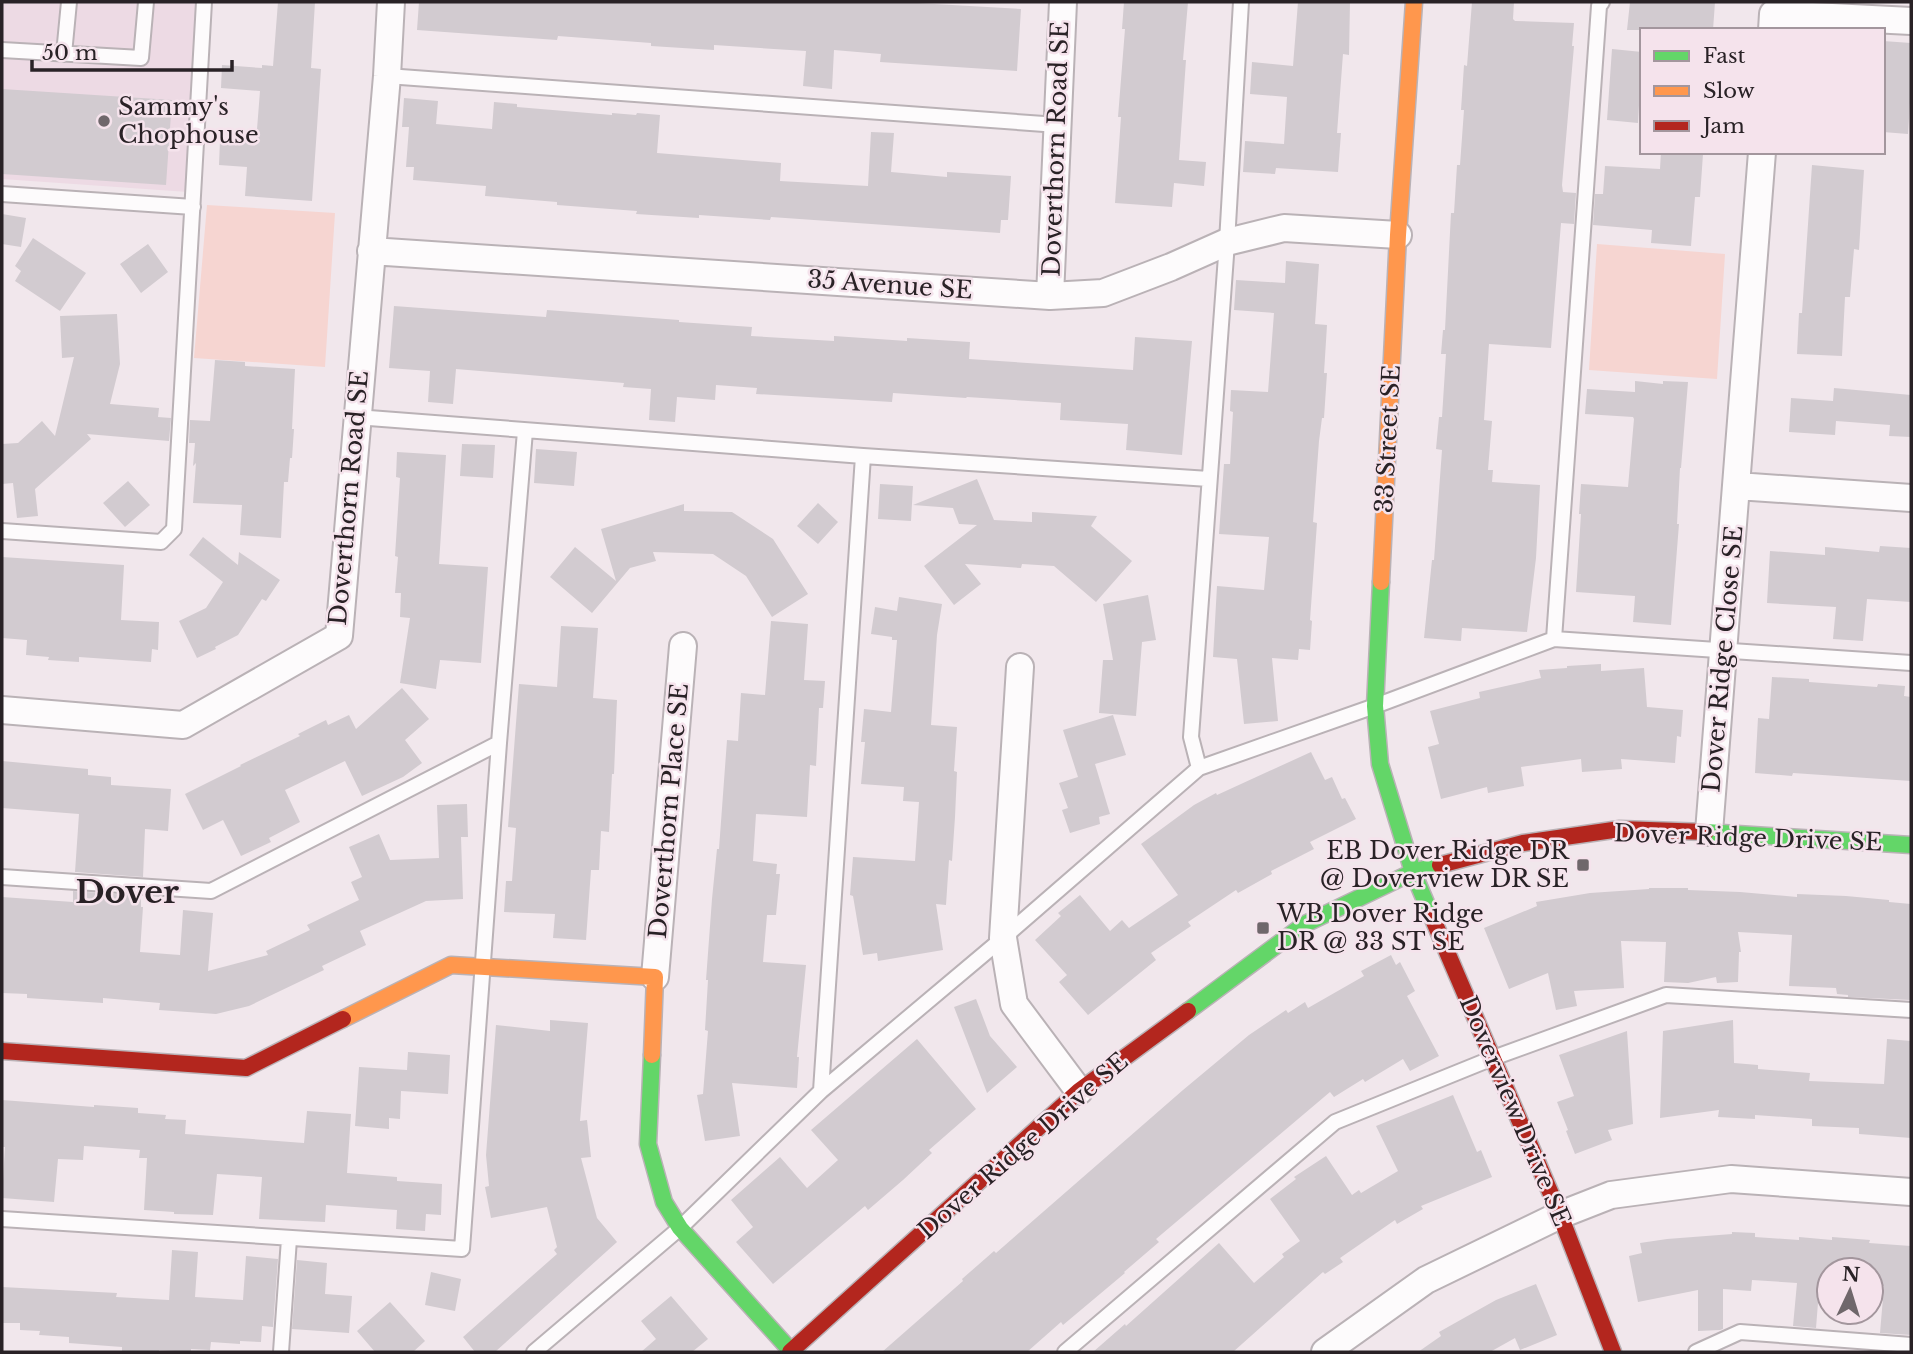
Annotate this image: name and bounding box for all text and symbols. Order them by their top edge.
street label: Doverthorn Road SE [1037,21,1074,277]
scale bar [32,28,231,72]
legend [1640,28,1885,154]
text: 50 m [42,40,98,66]
text: Fast [1703,43,1745,69]
text: Slow [1703,78,1755,104]
place label: Sammy's Chophouse [118,92,259,149]
marker: Sammy's Chophouse [96,113,112,129]
text: Jam [1700,113,1745,139]
street label: 35 Avenue SE [806,264,974,305]
street label: 33 Street SE [1369,364,1406,514]
street label: Doverthorn Road SE [323,369,374,627]
street label: Dover Ridge Close SE [1696,525,1749,793]
street label: Doverthorn Place SE [643,682,694,940]
street label: Dover Ridge Drive SE [1613,818,1883,857]
place label: EB Dover Ridge DR @ Doverview DR SE [1320,836,1570,893]
marker: EB Dover Ridge DR @ Doverview DR SE [1575,857,1591,873]
district label: Dover [75,872,179,912]
place label: WB Dover Ridge DR @ 33 ST SE [1276,899,1484,956]
marker: WB Dover Ridge DR @ 33 ST SE [1255,920,1271,936]
street label: Doverview Drive SE [1454,991,1577,1230]
street label: Dover Ridge Drive SE [912,1047,1134,1245]
north arrow [1815,1256,1885,1326]
text: N [1841,1262,1861,1287]

